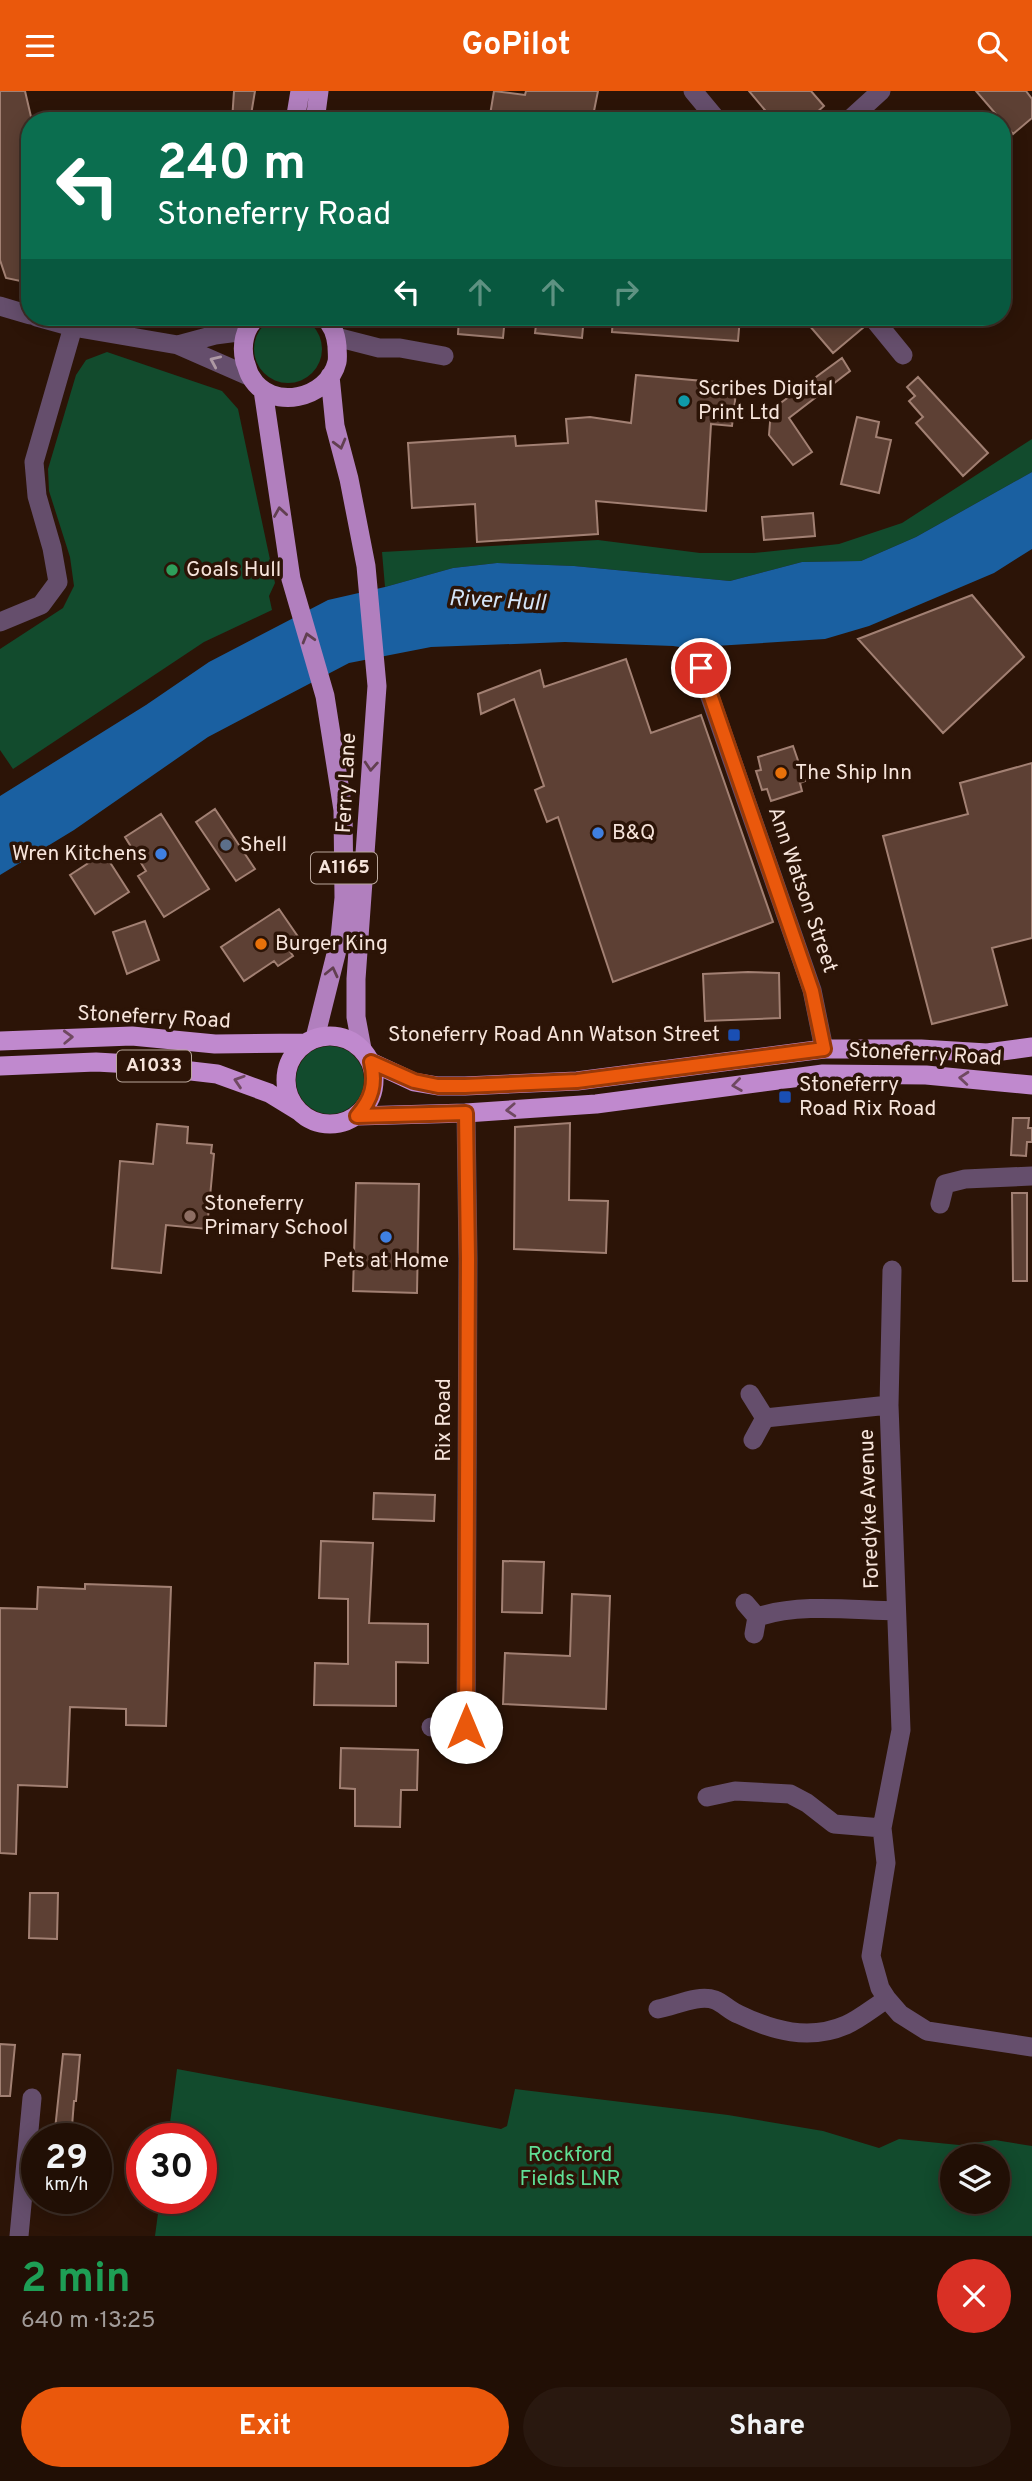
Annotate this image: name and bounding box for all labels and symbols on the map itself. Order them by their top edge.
one-way arrow [209,355,222,369]
place label: Scribes Digital Print Ltd [698,376,833,427]
marker: Scribes Digital Print Ltd [676,393,692,409]
one-way arrow [332,438,346,450]
one-way arrow [273,506,288,518]
place label: Goals Hull [186,557,281,584]
marker: Goals Hull [164,562,180,578]
water label: River Hull [448,585,547,619]
one-way arrow [302,632,317,644]
pin [671,638,731,698]
street label: Ferry Lane [331,732,363,834]
place label: The Ship Inn [795,760,912,787]
one-way arrow [364,761,379,772]
marker: The Ship Inn [773,765,789,781]
street label: Ann Watson Street [761,803,843,977]
place label: B&Q [612,820,655,847]
marker: B&Q [590,825,606,841]
place label: Shell [240,832,287,859]
marker: Shell [218,837,234,853]
place label: Wren Kitchens [12,841,147,868]
marker: Wren Kitchens [153,846,169,862]
road number: A1165 [311,853,377,883]
place label: Burger King [275,931,388,958]
marker: Burger King [253,936,269,952]
one-way arrow [324,966,339,978]
street label: Stoneferry Road [77,1000,231,1036]
place label: Stoneferry Road Ann Watson Street [388,1022,720,1049]
marker: Stoneferry Road Ann Watson Street [726,1027,742,1043]
one-way arrow [63,1029,74,1045]
street label: Stoneferry Road [848,1037,1002,1073]
road number: A1033 [117,1050,191,1081]
one-way arrow [958,1071,969,1086]
place label: Stoneferry Road Rix Road [799,1072,936,1123]
one-way arrow [234,1075,246,1089]
one-way arrow [732,1077,743,1092]
marker: Stoneferry Road Rix Road [777,1089,793,1105]
one-way arrow [506,1103,517,1118]
place label: Stoneferry Primary School [204,1191,348,1242]
marker: Stoneferry Primary School [182,1208,198,1224]
marker: Pets at Home [378,1229,394,1245]
place label: Pets at Home [323,1248,449,1275]
street label: Rix Road [431,1378,458,1462]
street label: Foredyke Avenue [854,1429,886,1589]
position arrow [429,1690,503,1764]
speed limit sign: 30 [126,2123,217,2214]
park label: Rockford Fields LNR [519,2142,621,2193]

